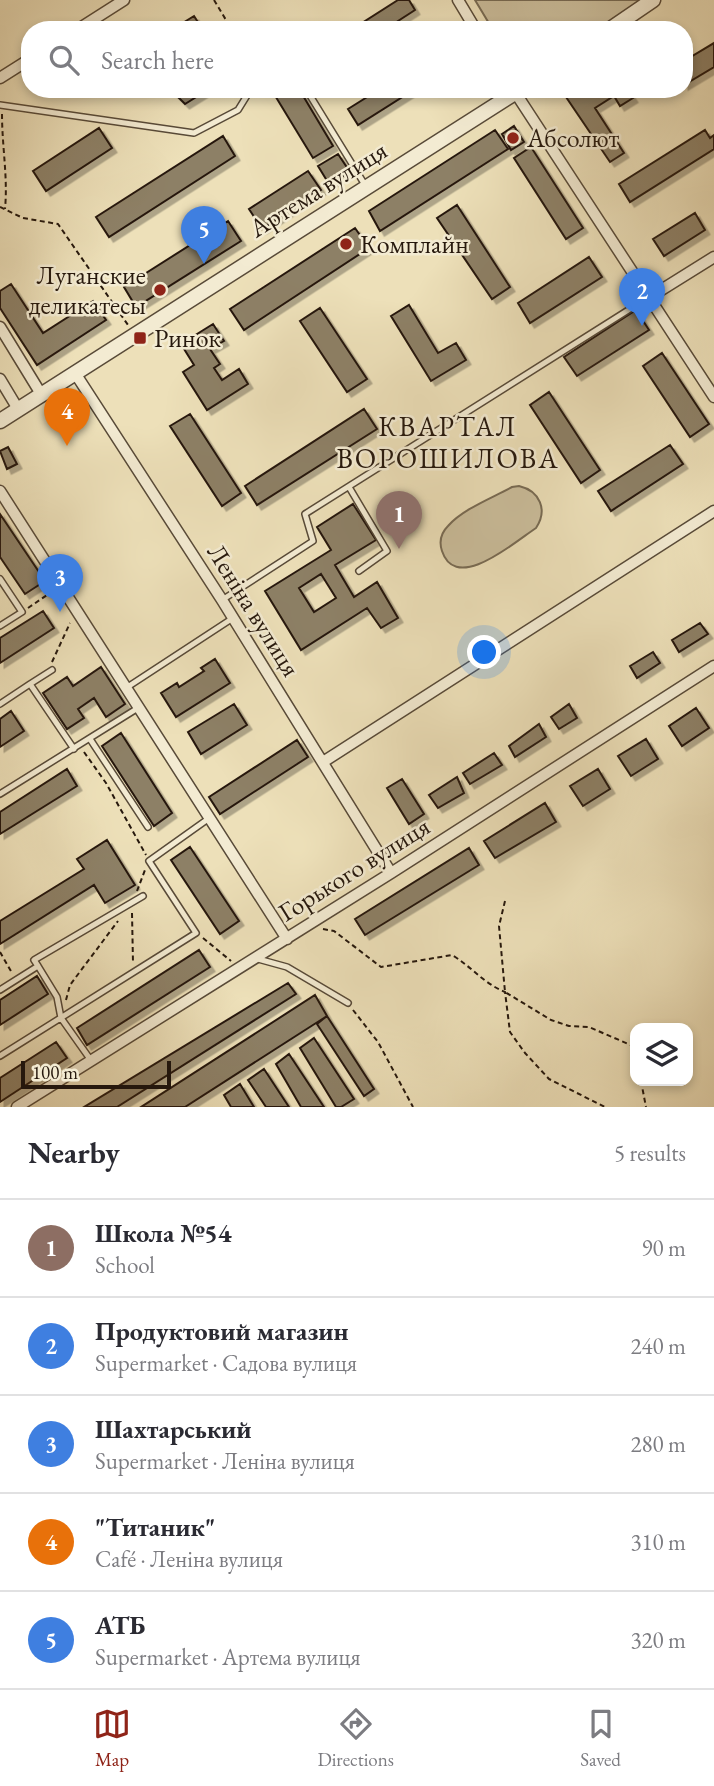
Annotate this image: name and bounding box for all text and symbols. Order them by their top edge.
search box [21,21,693,98]
icon: search [45,41,83,79]
text: Search here [101,43,214,77]
place label: Абсолют [526,121,620,155]
marker: Абсолют [505,130,521,146]
street label: Артема вулиця [242,133,393,245]
pin: 5 [181,206,227,264]
place label: Комплайн [360,227,469,261]
marker: Комплайн [338,236,354,252]
place label: Луганские деликатесы [29,258,146,322]
pin: 2 [619,268,665,326]
marker: Луганские деликатесы [152,282,168,298]
place label: Ринок [154,321,221,355]
marker: Ринок [132,330,148,346]
pin: 4 [44,388,90,446]
district label: КВАРТАЛ ВОРОШИЛОВА [336,408,560,476]
pin: 1 [376,491,422,549]
street label: Леніна вулиця [200,537,308,683]
pin: 3 [37,554,83,612]
your location [467,635,501,669]
street label: Горького вулиця [272,809,436,929]
map controls [630,1023,693,1086]
button: layers [630,1023,693,1086]
scale bar [21,1058,172,1090]
text: 100 m [32,1060,78,1085]
text: Nearby [28,1133,120,1172]
text: 5 results [614,1138,686,1168]
text: Школа №54 [95,1216,231,1250]
text: 1 [45,1233,57,1263]
text: 90 m [641,1233,686,1263]
text: School [95,1250,155,1280]
text: Продуктовий магазин [95,1314,349,1348]
text: 2 [45,1331,57,1361]
text: 240 m [630,1331,686,1361]
text: Supermarket · Садова вулиця [95,1348,357,1378]
text: Шахтарський [95,1412,252,1446]
text: 3 [45,1429,57,1459]
text: 280 m [630,1429,686,1459]
text: Supermarket · Леніна вулиця [95,1446,355,1476]
text: "Титаник" [95,1510,215,1544]
text: 4 [45,1527,57,1557]
text: 310 m [630,1527,686,1557]
text: Café · Леніна вулиця [95,1544,283,1574]
text: АТБ [95,1608,146,1642]
text: 5 [45,1625,57,1655]
text: 320 m [630,1625,686,1655]
text: Supermarket · Артема вулиця [95,1642,361,1672]
tab: Map [93,1705,131,1772]
tab: Directions [317,1705,394,1772]
tab: Saved [580,1705,621,1772]

